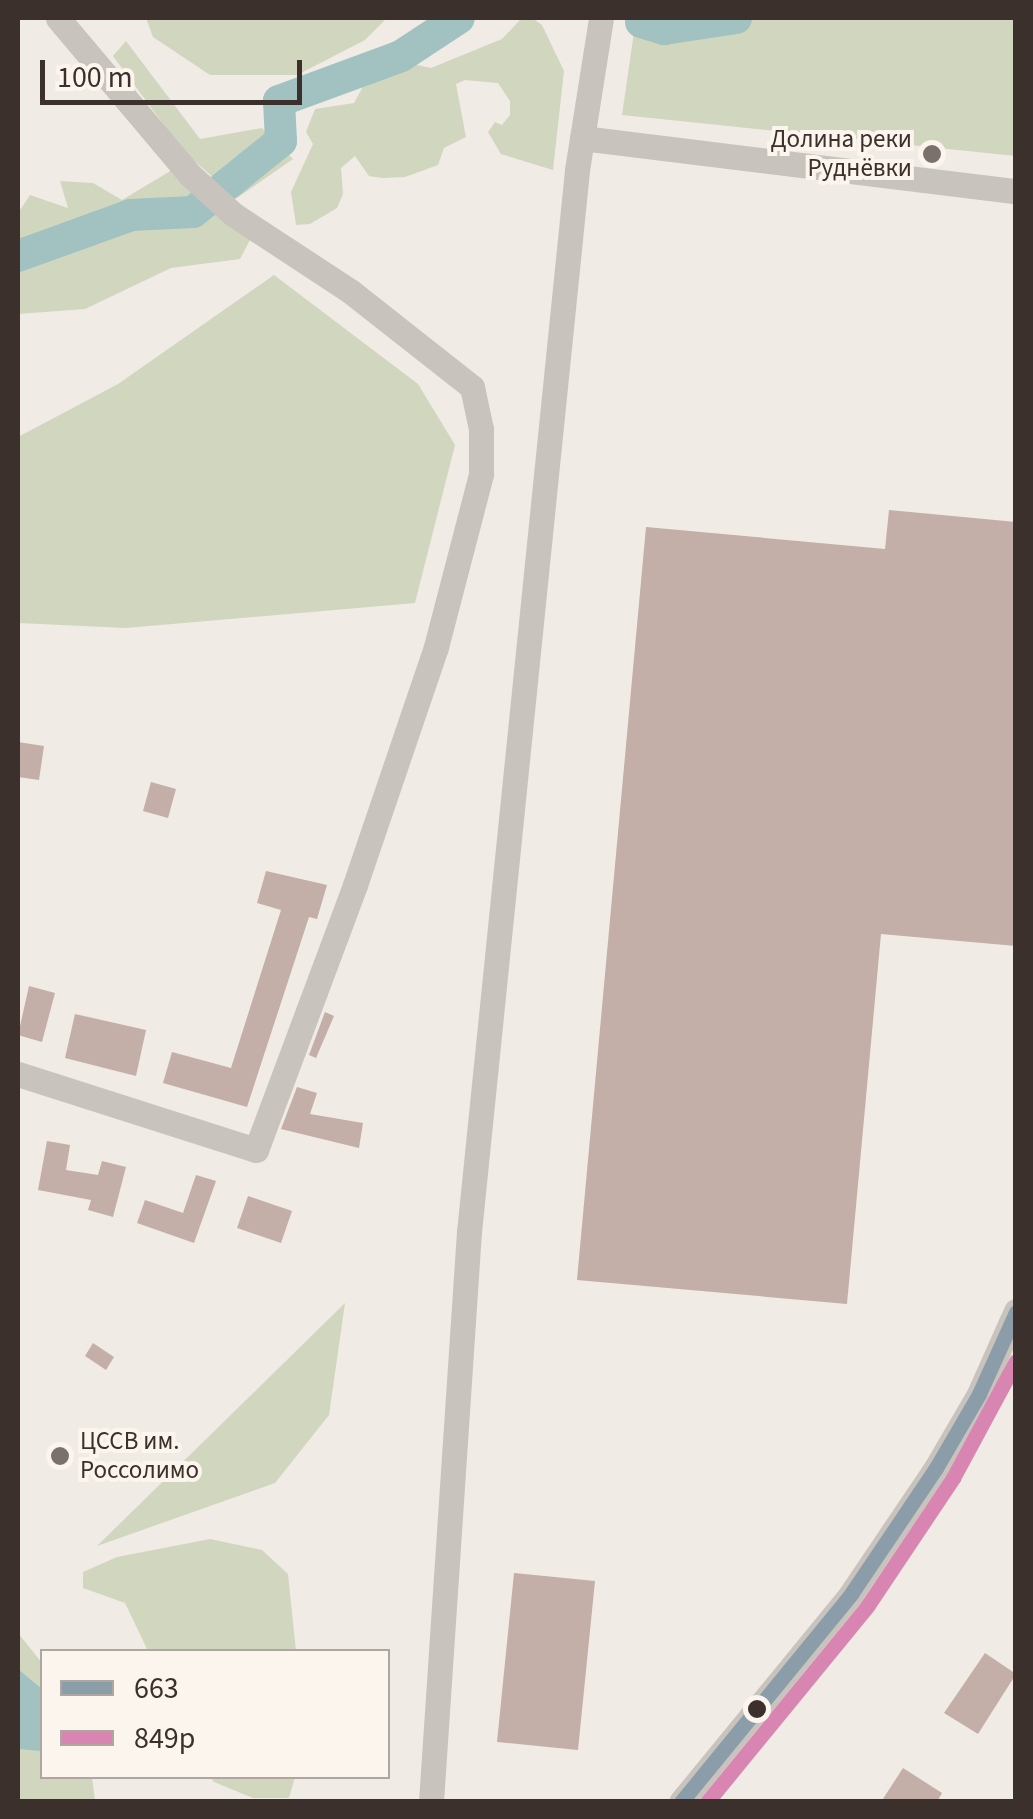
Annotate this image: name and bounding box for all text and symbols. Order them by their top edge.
scale bar [45,40,308,102]
text: 100 m [57,56,133,99]
place label: Долина реки Руднёвки [770,125,912,184]
marker: Долина реки Руднёвки [921,143,943,165]
place label: ЦССВ им. Россолимо [80,1427,199,1486]
marker: ЦССВ им. Россолимо [49,1445,71,1467]
legend [40,1649,390,1779]
text: 663 [134,1667,179,1710]
unlabelled marker [747,1699,767,1719]
text: 849р [134,1717,195,1760]

